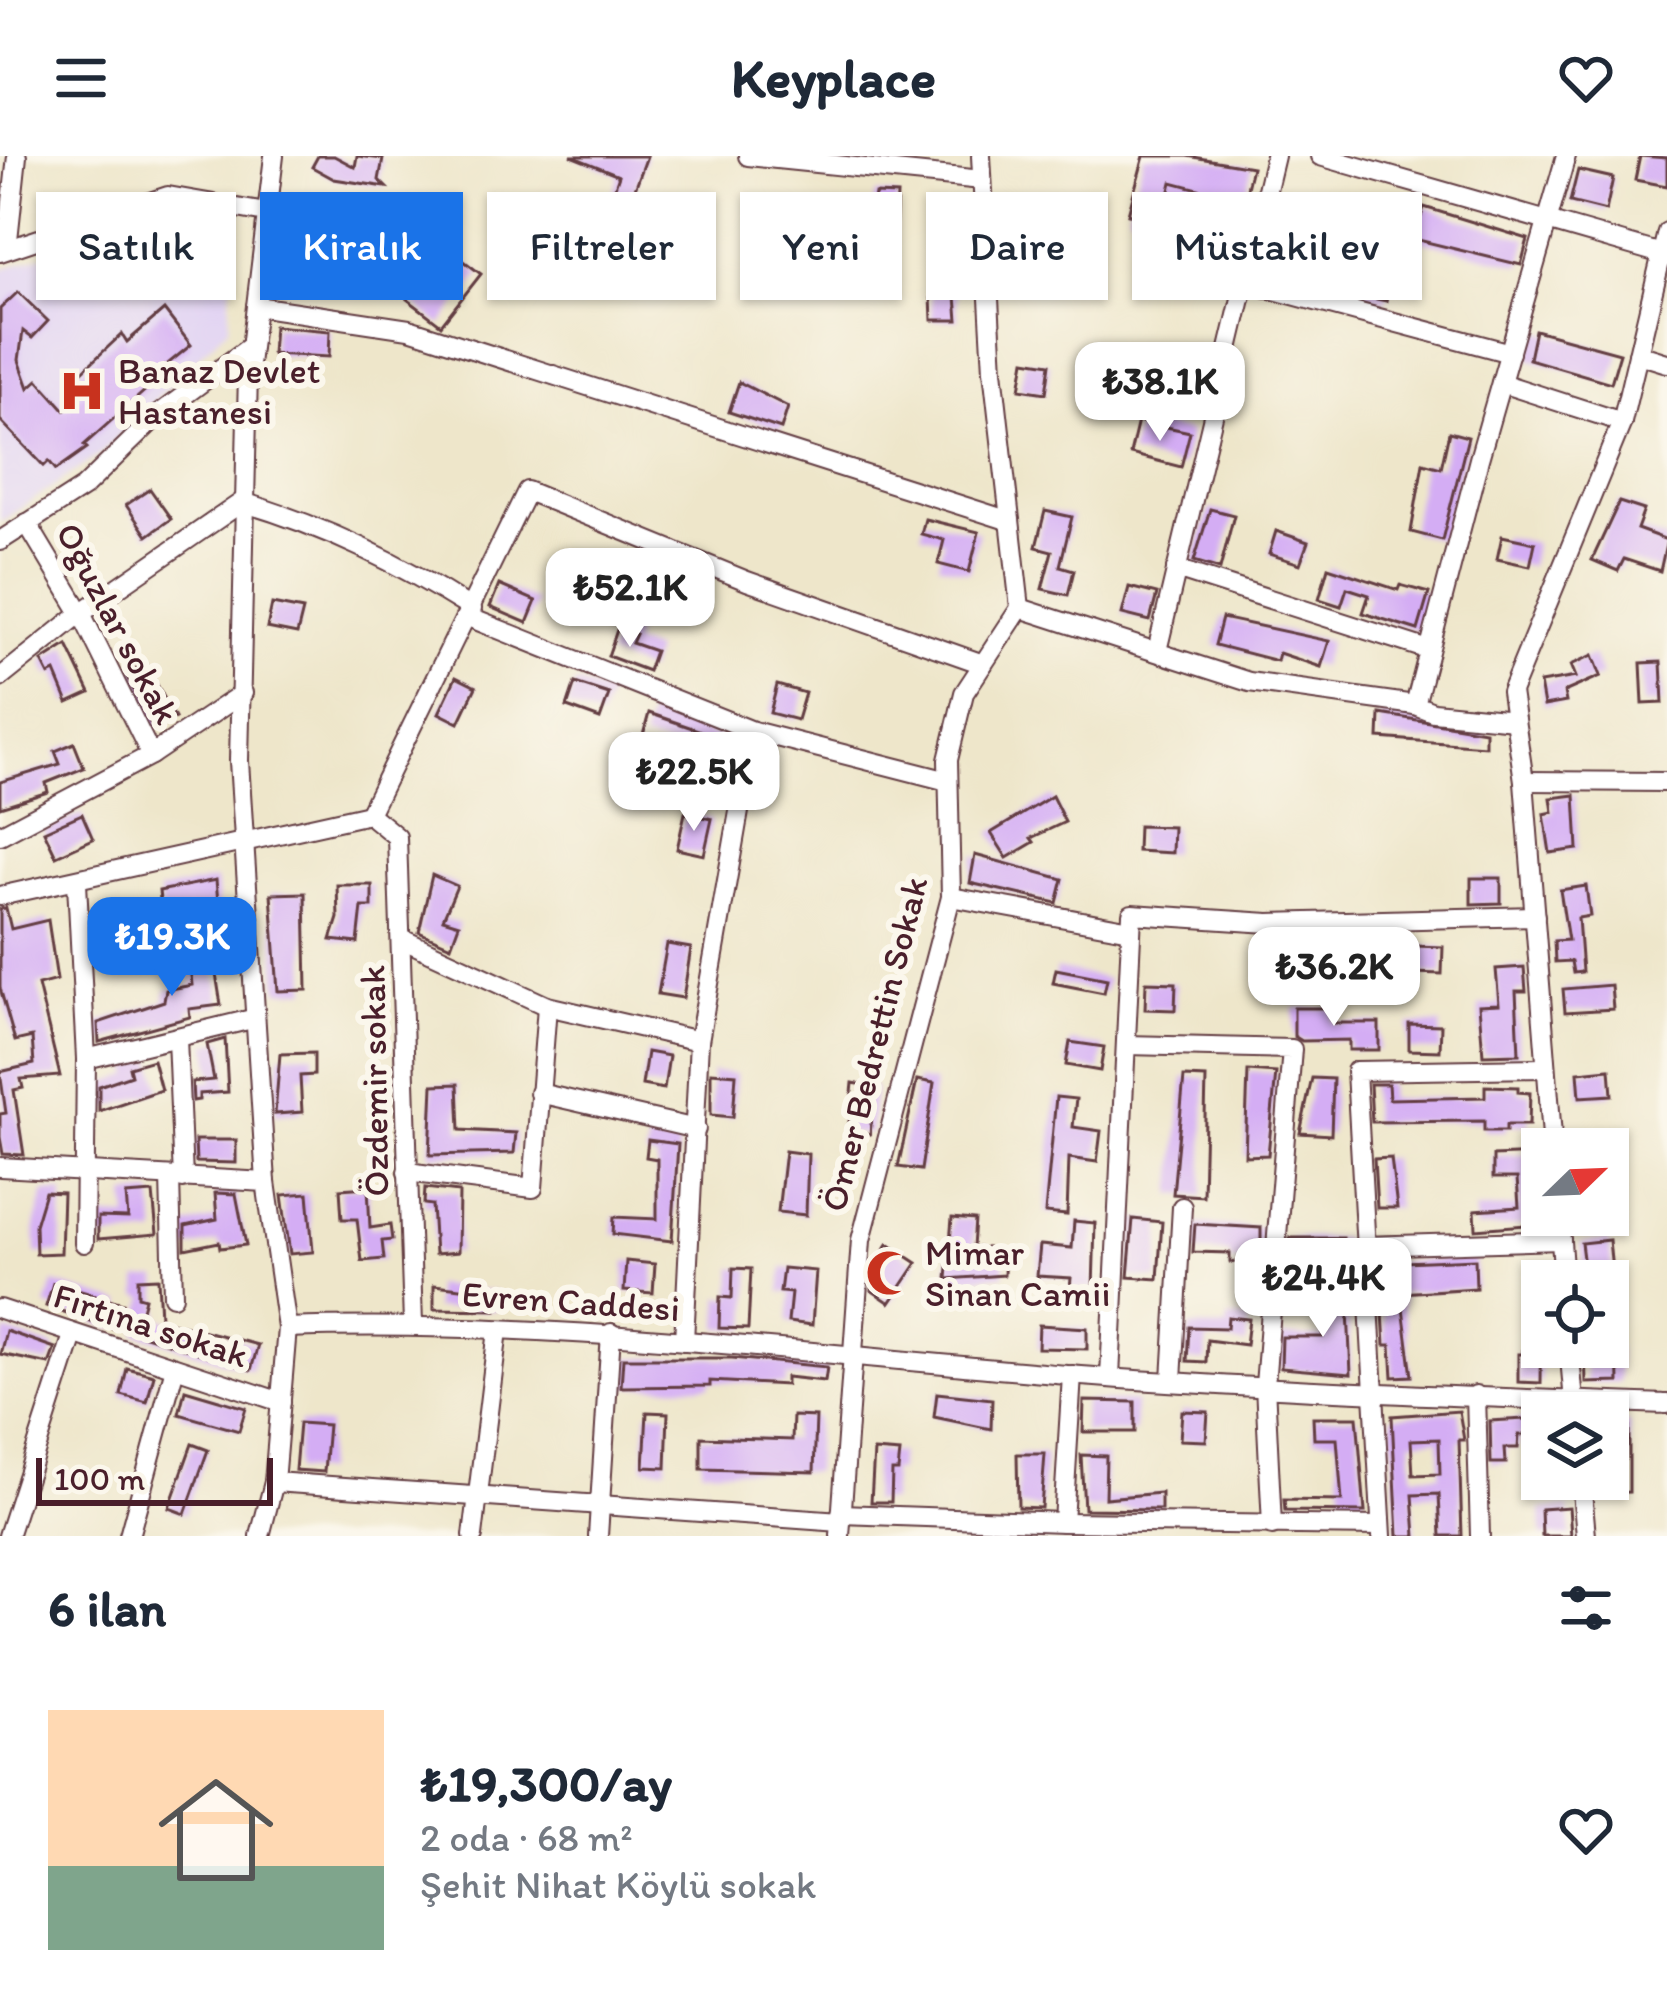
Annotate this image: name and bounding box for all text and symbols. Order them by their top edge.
icon: menu [48,45,114,111]
icon: heart [1553,45,1619,111]
text: Keyplace [731,46,936,111]
chip: Satılık [36,192,236,300]
chip: Kiralık [260,192,463,300]
chip: Filtreler [487,192,716,300]
chip: Yeni [740,192,902,300]
chip: Daire [926,192,1108,300]
chip: Müstakil ev [1132,192,1422,300]
pin: ₺38.1K [1062,342,1258,444]
place label: Banaz Devlet Hastanesi [118,349,320,433]
text: ₺38.1K [1102,357,1218,404]
hospital icon: Banaz Devlet Hastanesi [57,366,107,416]
street label: Oğuzlar sokak [47,515,189,731]
pin: ₺52.1K [532,548,728,650]
text: ₺52.1K [573,563,687,610]
pin: ₺22.5K [596,732,792,834]
text: ₺22.5K [635,747,753,794]
street label: Ömer Bedrettin Sokak [812,872,936,1216]
pin: ₺19.3K [74,897,270,999]
text: ₺19.3K [114,912,230,959]
pin: ₺36.2K [1236,927,1432,1029]
text: ₺36.2K [1275,942,1393,989]
street label: Özdemir sokak [350,965,398,1197]
north arrow [1521,1128,1629,1236]
map controls [1521,1128,1629,1500]
place label: Mimar Sinan Camii [925,1231,1110,1315]
pin: ₺24.4K [1225,1238,1421,1340]
mosque icon: Mimar Sinan Camii [864,1248,914,1298]
text: ₺24.4K [1262,1253,1384,1300]
button: locate [1521,1260,1629,1368]
street label: Evren Caddesi [461,1272,681,1330]
street label: Fırtına sokak [48,1273,254,1377]
button: layers [1521,1392,1629,1500]
scale bar [36,1452,273,1505]
text: 100 m [54,1459,145,1498]
icon: filters [1553,1575,1619,1641]
text: 6 ilan [48,1578,166,1639]
text: ₺19,300/ay [420,1753,672,1814]
icon: home [144,1758,288,1902]
icon: heart [1553,1797,1619,1863]
text: 2 oda · 68 m² [420,1814,633,1861]
text: Şehit Nihat Köylü sokak [420,1861,816,1908]

